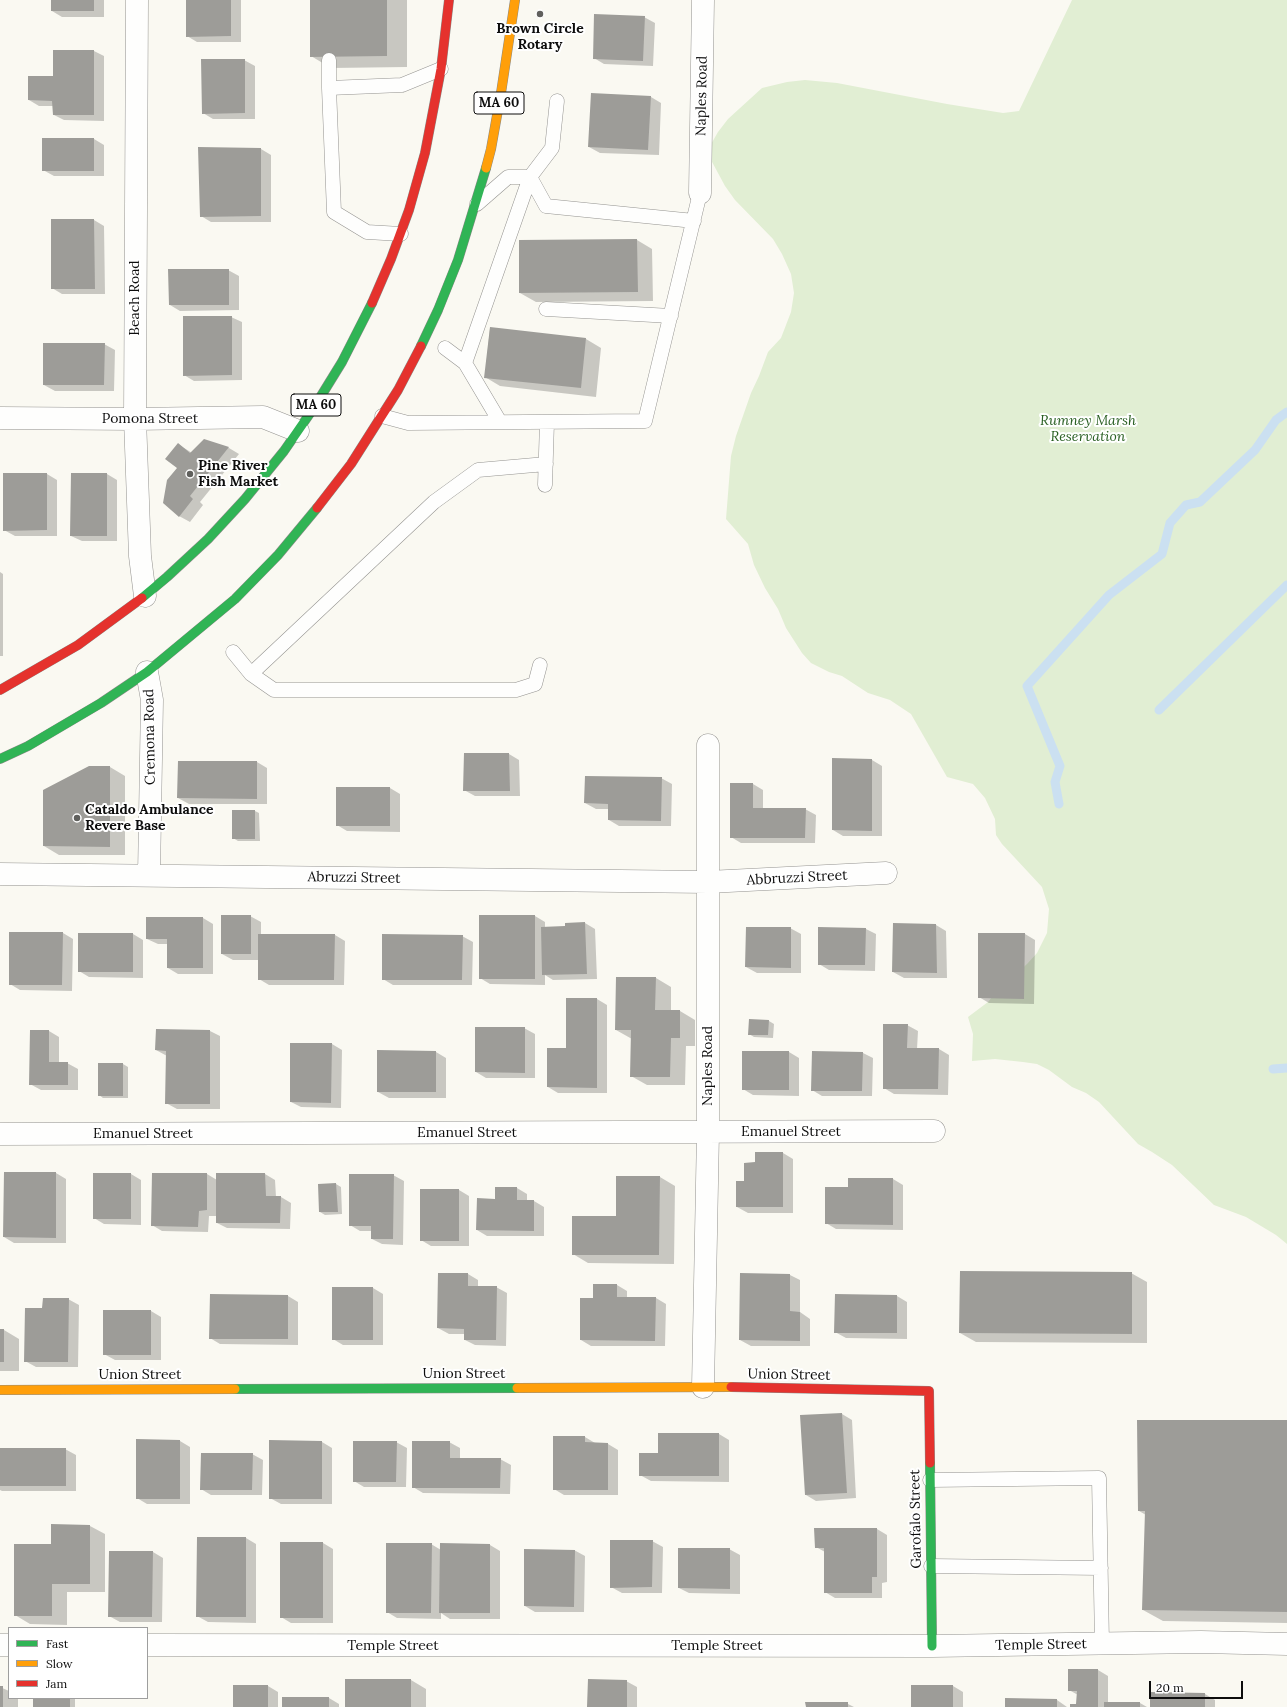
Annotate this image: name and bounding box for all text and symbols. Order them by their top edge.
marker: Brown Circle Rotary [535,9,545,19]
place label: Brown Circle Rotary [496,21,584,54]
street label: Naples Road [693,56,711,136]
road number: MA 60 [474,92,524,114]
street label: Beach Road [127,260,143,336]
road number: MA 60 [291,394,341,416]
street label: Pomona Street [102,411,198,427]
park label: Rumney Marsh Reservation [1040,413,1136,446]
place label: Pine River Fish Market [198,458,278,490]
marker: Pine River Fish Market [185,469,195,479]
street label: Cremona Road [141,689,159,785]
place label: Cataldo Ambulance Revere Base [85,802,214,834]
marker: Cataldo Ambulance Revere Base [72,813,82,823]
street label: Abbruzzi Street [746,867,848,889]
street label: Abruzzi Street [307,869,401,887]
street label: Naples Road [700,1026,716,1106]
street label: Emanuel Street [741,1124,841,1140]
street label: Emanuel Street [417,1125,517,1141]
street label: Emanuel Street [93,1126,193,1142]
street label: Union Street [422,1366,506,1382]
street label: Union Street [747,1366,831,1384]
street label: Union Street [98,1367,182,1383]
street label: Garofalo Street [907,1469,925,1569]
legend [8,1627,148,1699]
text: Fast [46,1636,69,1651]
street label: Temple Street [995,1636,1087,1654]
street label: Temple Street [347,1638,439,1654]
street label: Temple Street [671,1638,763,1654]
text: Slow [46,1656,73,1671]
scale bar [1151,1673,1245,1699]
text: Jam [46,1676,67,1691]
text: 20 m [1156,1680,1184,1695]

